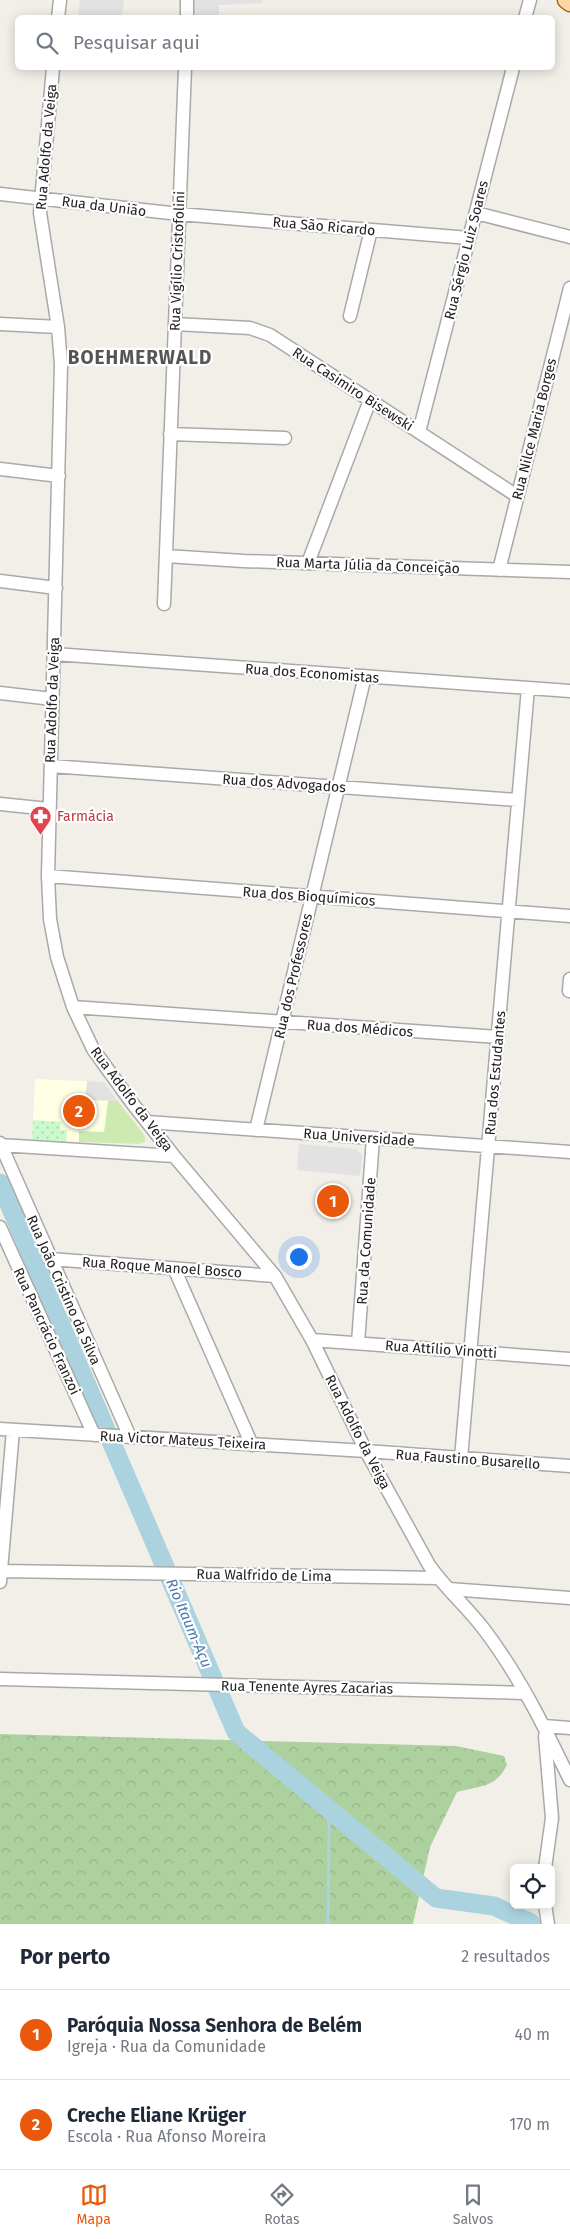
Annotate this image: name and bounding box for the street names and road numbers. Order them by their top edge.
street label: Rua Adolfo da Veiga [33,83,60,211]
street label: Rua Sérgio Luiz Soares [441,178,492,321]
street label: Rua Vigílio Cristofolini [167,191,188,331]
street label: Rua da União [61,193,147,220]
street label: Rua São Ricardo [272,214,376,239]
street label: Rua Casimiro Bisewski [289,344,416,435]
street label: Rua Nilce Maria Borges [509,356,560,502]
street label: Rua Marta Júlia da Conceição [276,554,460,577]
street label: Rua Adolfo da Veiga [42,637,63,763]
street label: Rua dos Economistas [244,660,380,687]
street label: Rua dos Advogados [222,771,347,796]
street label: Rua dos Bioquímicos [242,883,376,910]
street label: Rua dos Professores [271,911,316,1040]
street label: Rua dos Estudantes [482,1010,509,1136]
street label: Rua dos Médicos [306,1016,414,1041]
street label: Rua Adolfo da Veiga [87,1044,176,1155]
street label: Rua Universidade [303,1125,415,1150]
street label: Rua da Comunidade [354,1177,379,1305]
street label: Rua João Cristino da Silva [23,1213,104,1368]
street label: Rua Roque Manoel Bosco [81,1253,243,1282]
street label: Rua Pancrácio Franzoi [10,1265,83,1397]
street label: Rua Attílio Vinotti [384,1337,498,1362]
street label: Rua Adolfo da Veiga [321,1372,394,1492]
street label: Rua Victor Mateus Teixeira [99,1428,267,1453]
street label: Rua Faustino Busarello [395,1446,541,1473]
street label: Rua Walfrido de Lima [196,1566,332,1585]
street label: Rua Tenente Ayres Zacarias [221,1677,394,1698]

